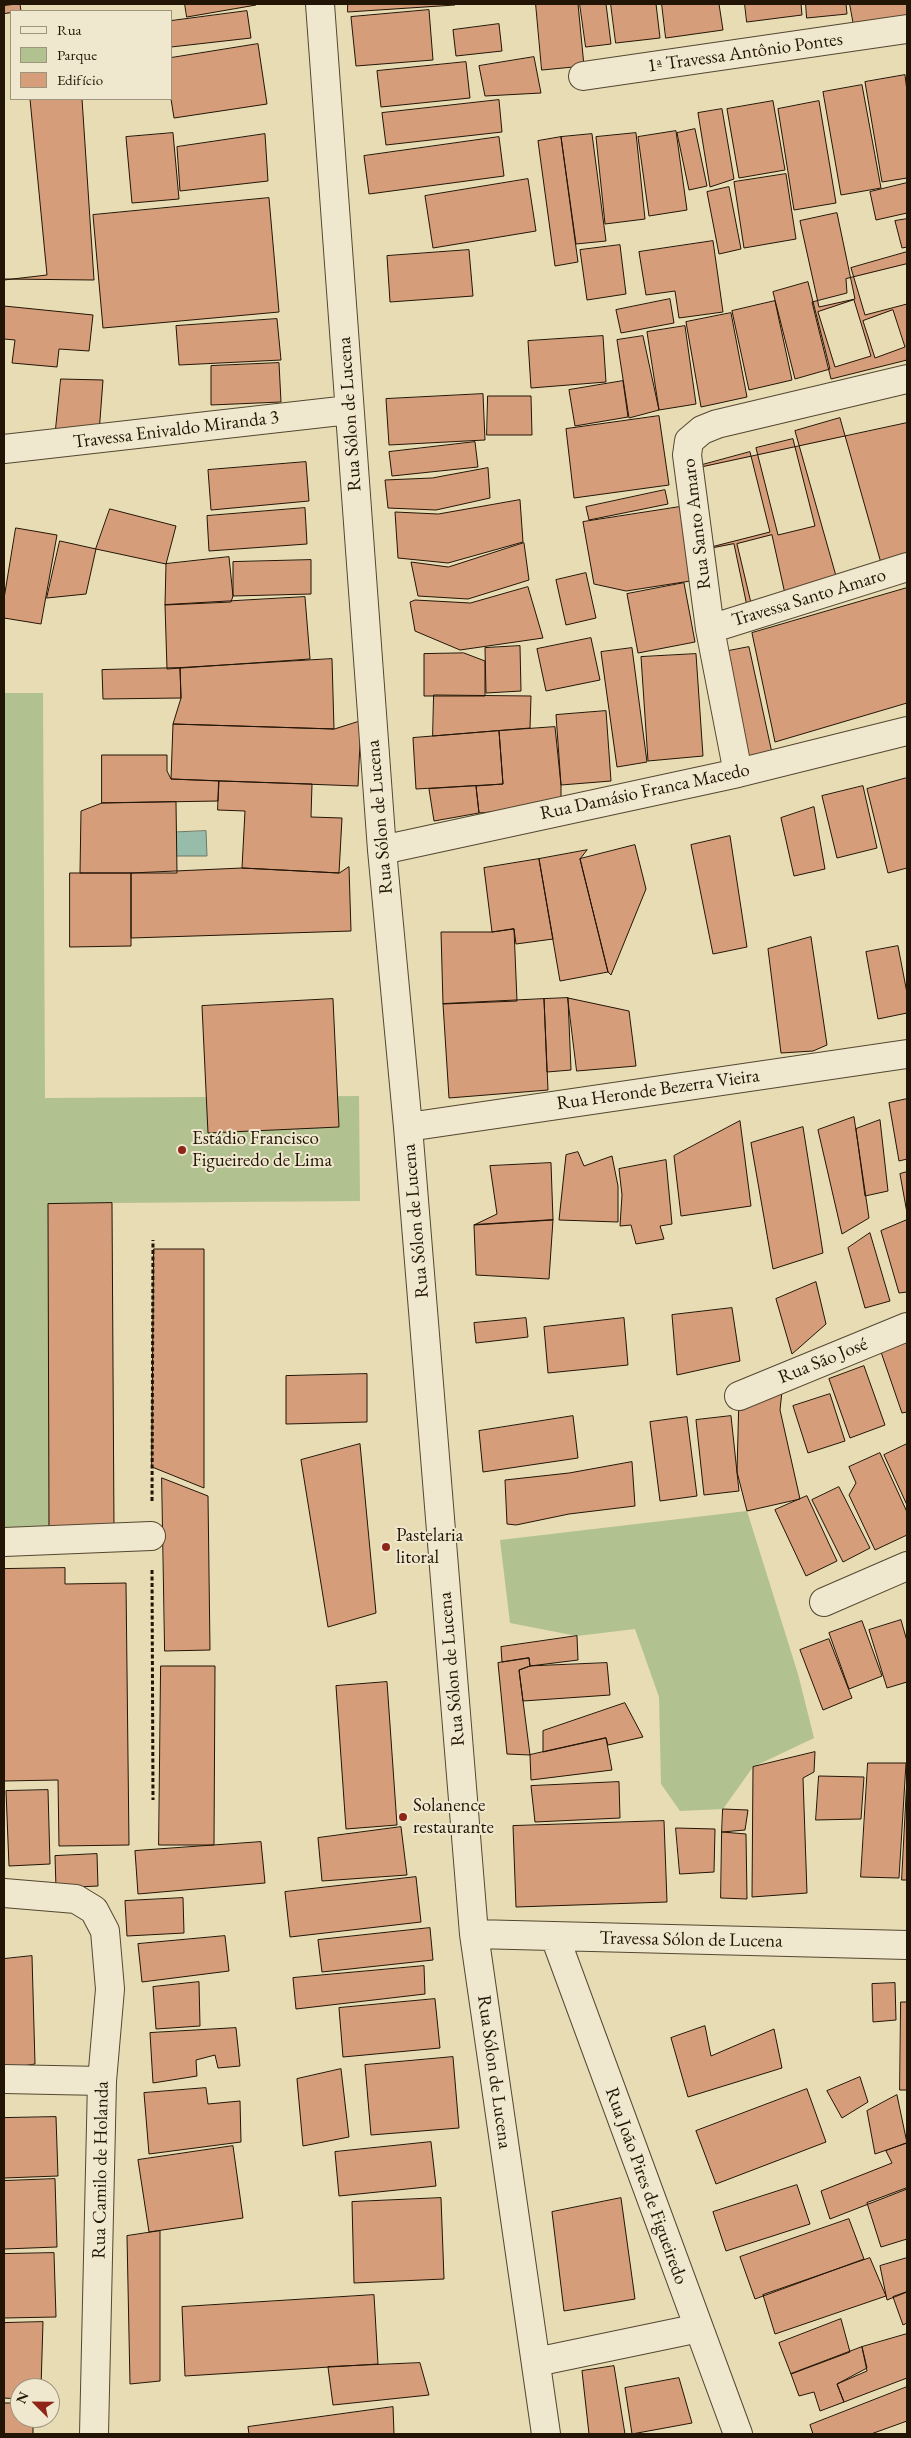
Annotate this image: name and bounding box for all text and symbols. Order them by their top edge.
legend [10,10,172,100]
text: Rua [57,20,82,39]
street label: 1ª Travessa Antônio Pontes [646,28,844,78]
text: Parque [57,45,97,64]
text: Edifício [57,70,103,89]
street label: Rua Sólon de Lucena [333,336,367,492]
street label: Travessa Enivaldo Miranda 3 [72,406,280,454]
street label: Rua Santo Amaro [678,457,716,591]
street label: Travessa Santo Amaro [729,564,889,632]
street label: Rua Sólon de Lucena [362,739,398,895]
street label: Rua Damásio Franca Macedo [538,759,752,825]
street label: Rua Heronde Bezerra Vieira [555,1064,761,1116]
place label: Estádio Francisco Figueiredo de Lima [192,1128,332,1172]
street label: Rua Sólon de Lucena [398,1143,434,1299]
marker: Estádio Francisco Figueiredo de Lima [176,1144,188,1156]
street label: Rua São José [775,1333,871,1389]
place label: Pastelaria litoral [396,1525,463,1569]
marker: Pastelaria litoral [380,1541,392,1553]
street label: Rua Sólon de Lucena [434,1591,470,1747]
place label: Solanence restaurante [413,1795,494,1839]
marker: Solanence restaurante [397,1811,409,1823]
street label: Travessa Sólon de Lucena [599,1927,783,1953]
street label: Rua Sólon de Lucena [472,1994,516,2150]
street label: Rua Camilo de Holanda [88,2081,114,2259]
street label: Rua João Pires de Figueiredo [600,2084,692,2288]
north arrow [10,2378,60,2428]
text: N [12,2389,33,2406]

